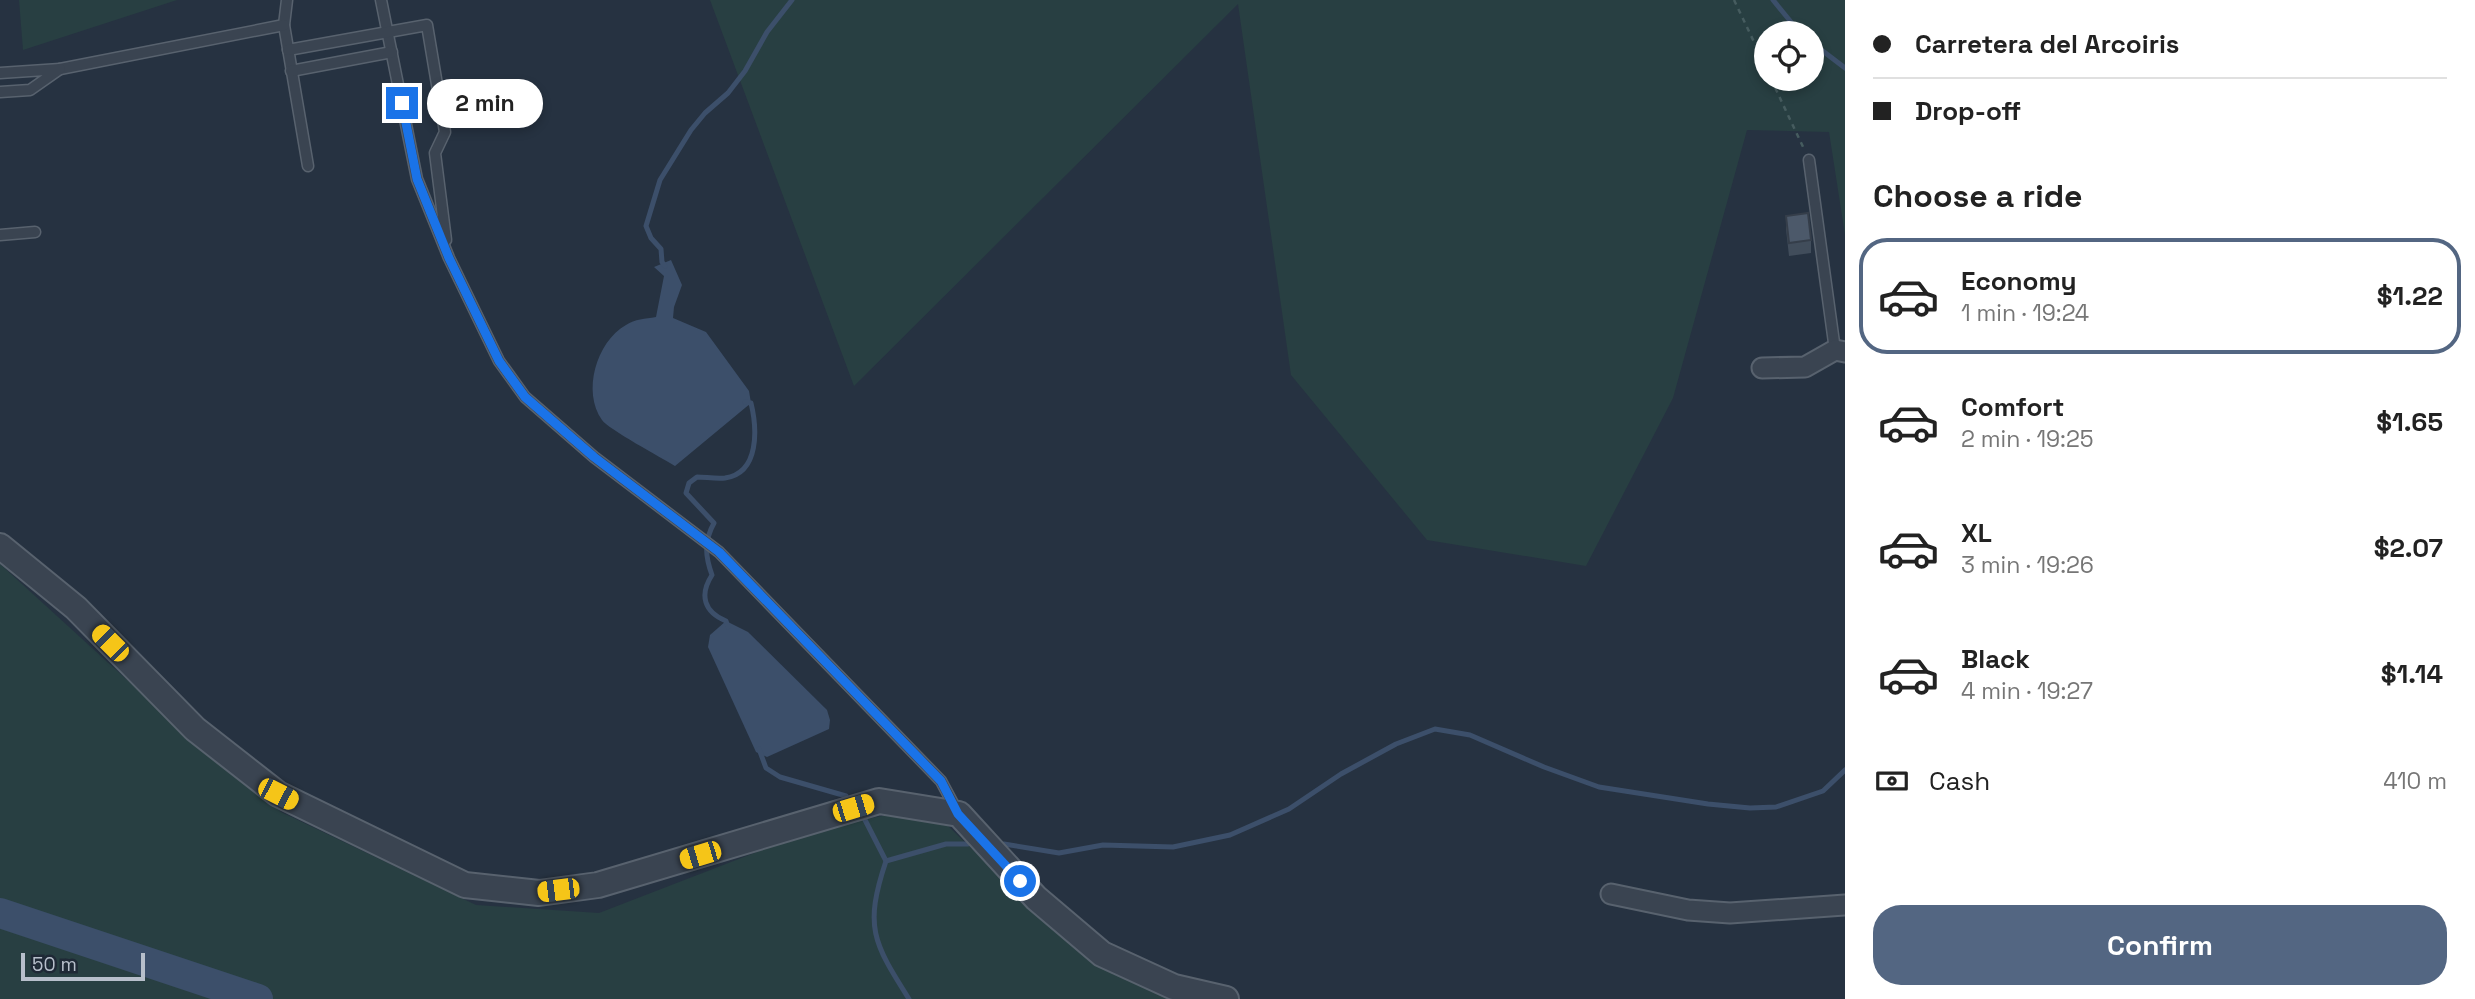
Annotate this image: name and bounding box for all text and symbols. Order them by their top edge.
map controls [1754,21,1824,91]
button: locate [1754,21,1824,91]
text: Carretera del Arcoiris [1915,27,2180,61]
callout: 2 min [426,78,542,128]
route end [386,87,418,119]
text: 2 min [455,88,515,118]
text: Drop-off [1915,94,2021,128]
text: Choose a ride [1873,176,2083,216]
text: Economy [1961,264,2077,298]
icon: car [1877,265,1940,328]
text: $1.22 [2377,279,2443,313]
text: 1 min · 19:24 [1961,298,2089,328]
text: Comfort [1961,390,2064,424]
icon: car [1877,391,1940,454]
text: $1.65 [2376,405,2443,439]
text: 2 min · 19:25 [1961,424,2094,454]
text: XL [1961,516,1992,550]
icon: car [1877,517,1940,580]
text: $2.07 [2374,531,2443,565]
text: 3 min · 19:26 [1961,550,2094,580]
car [88,621,133,665]
text: Black [1961,642,2030,676]
icon: car [1877,643,1940,706]
text: $1.14 [2381,657,2443,691]
text: 4 min · 19:27 [1961,676,2093,706]
icon: cash [1873,762,1911,800]
text: Cash [1929,764,1990,798]
text: 410 m [2383,766,2447,796]
car [255,775,302,813]
car [830,792,877,824]
car [677,839,724,871]
route start [1004,865,1036,897]
car [536,877,581,903]
button: Confirm [1873,905,2447,985]
scale bar [21,950,145,982]
text: 50 m [32,952,77,977]

